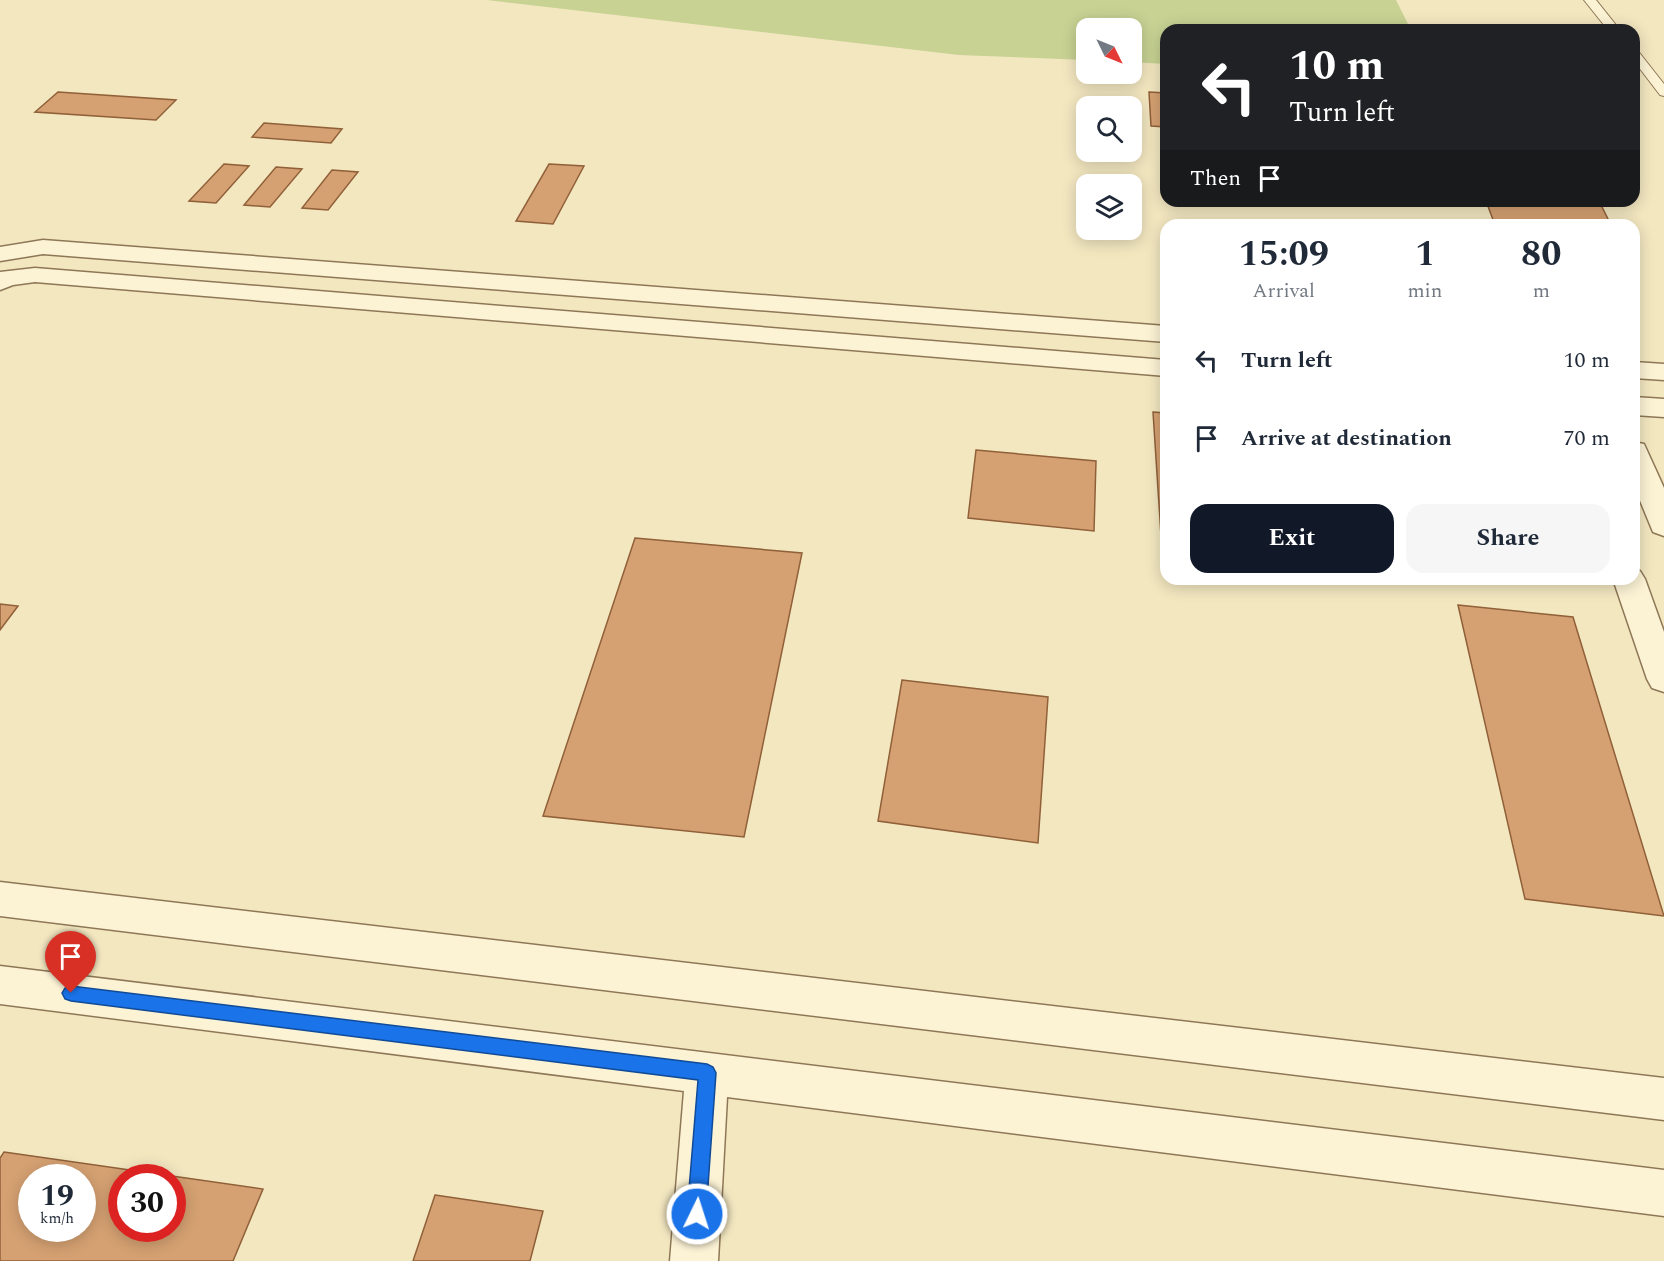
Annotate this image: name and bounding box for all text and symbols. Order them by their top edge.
north arrow [1076,18,1142,84]
map controls [1076,18,1142,240]
text: 10 m [1289,35,1384,98]
icon: left [1190,48,1268,126]
text: Turn left [1289,92,1395,134]
button: search [1076,96,1142,162]
text: Then [1190,162,1241,195]
icon: arrive [1253,162,1286,195]
button: layers [1076,174,1142,240]
text: 15:09 [1239,227,1329,282]
text: 1 [1415,227,1435,282]
text: 80 [1521,227,1561,282]
text: Arrival [1253,276,1315,306]
text: min [1408,276,1443,306]
text: m [1533,276,1550,306]
icon: left [1190,344,1223,377]
text: Turn left [1241,344,1333,377]
text: 10 m [1564,344,1610,377]
icon: arrive [1190,422,1223,455]
text: Arrive at destination [1241,422,1452,455]
text: 70 m [1564,422,1610,455]
button: Exit [1190,504,1394,573]
button: Share [1406,504,1610,573]
pin [45,931,96,993]
icon: arrive [54,940,87,973]
speed limit sign: 30 [108,1164,186,1242]
text: 19 [40,1173,74,1219]
position arrow [665,1182,729,1246]
text: km/h [40,1207,74,1230]

